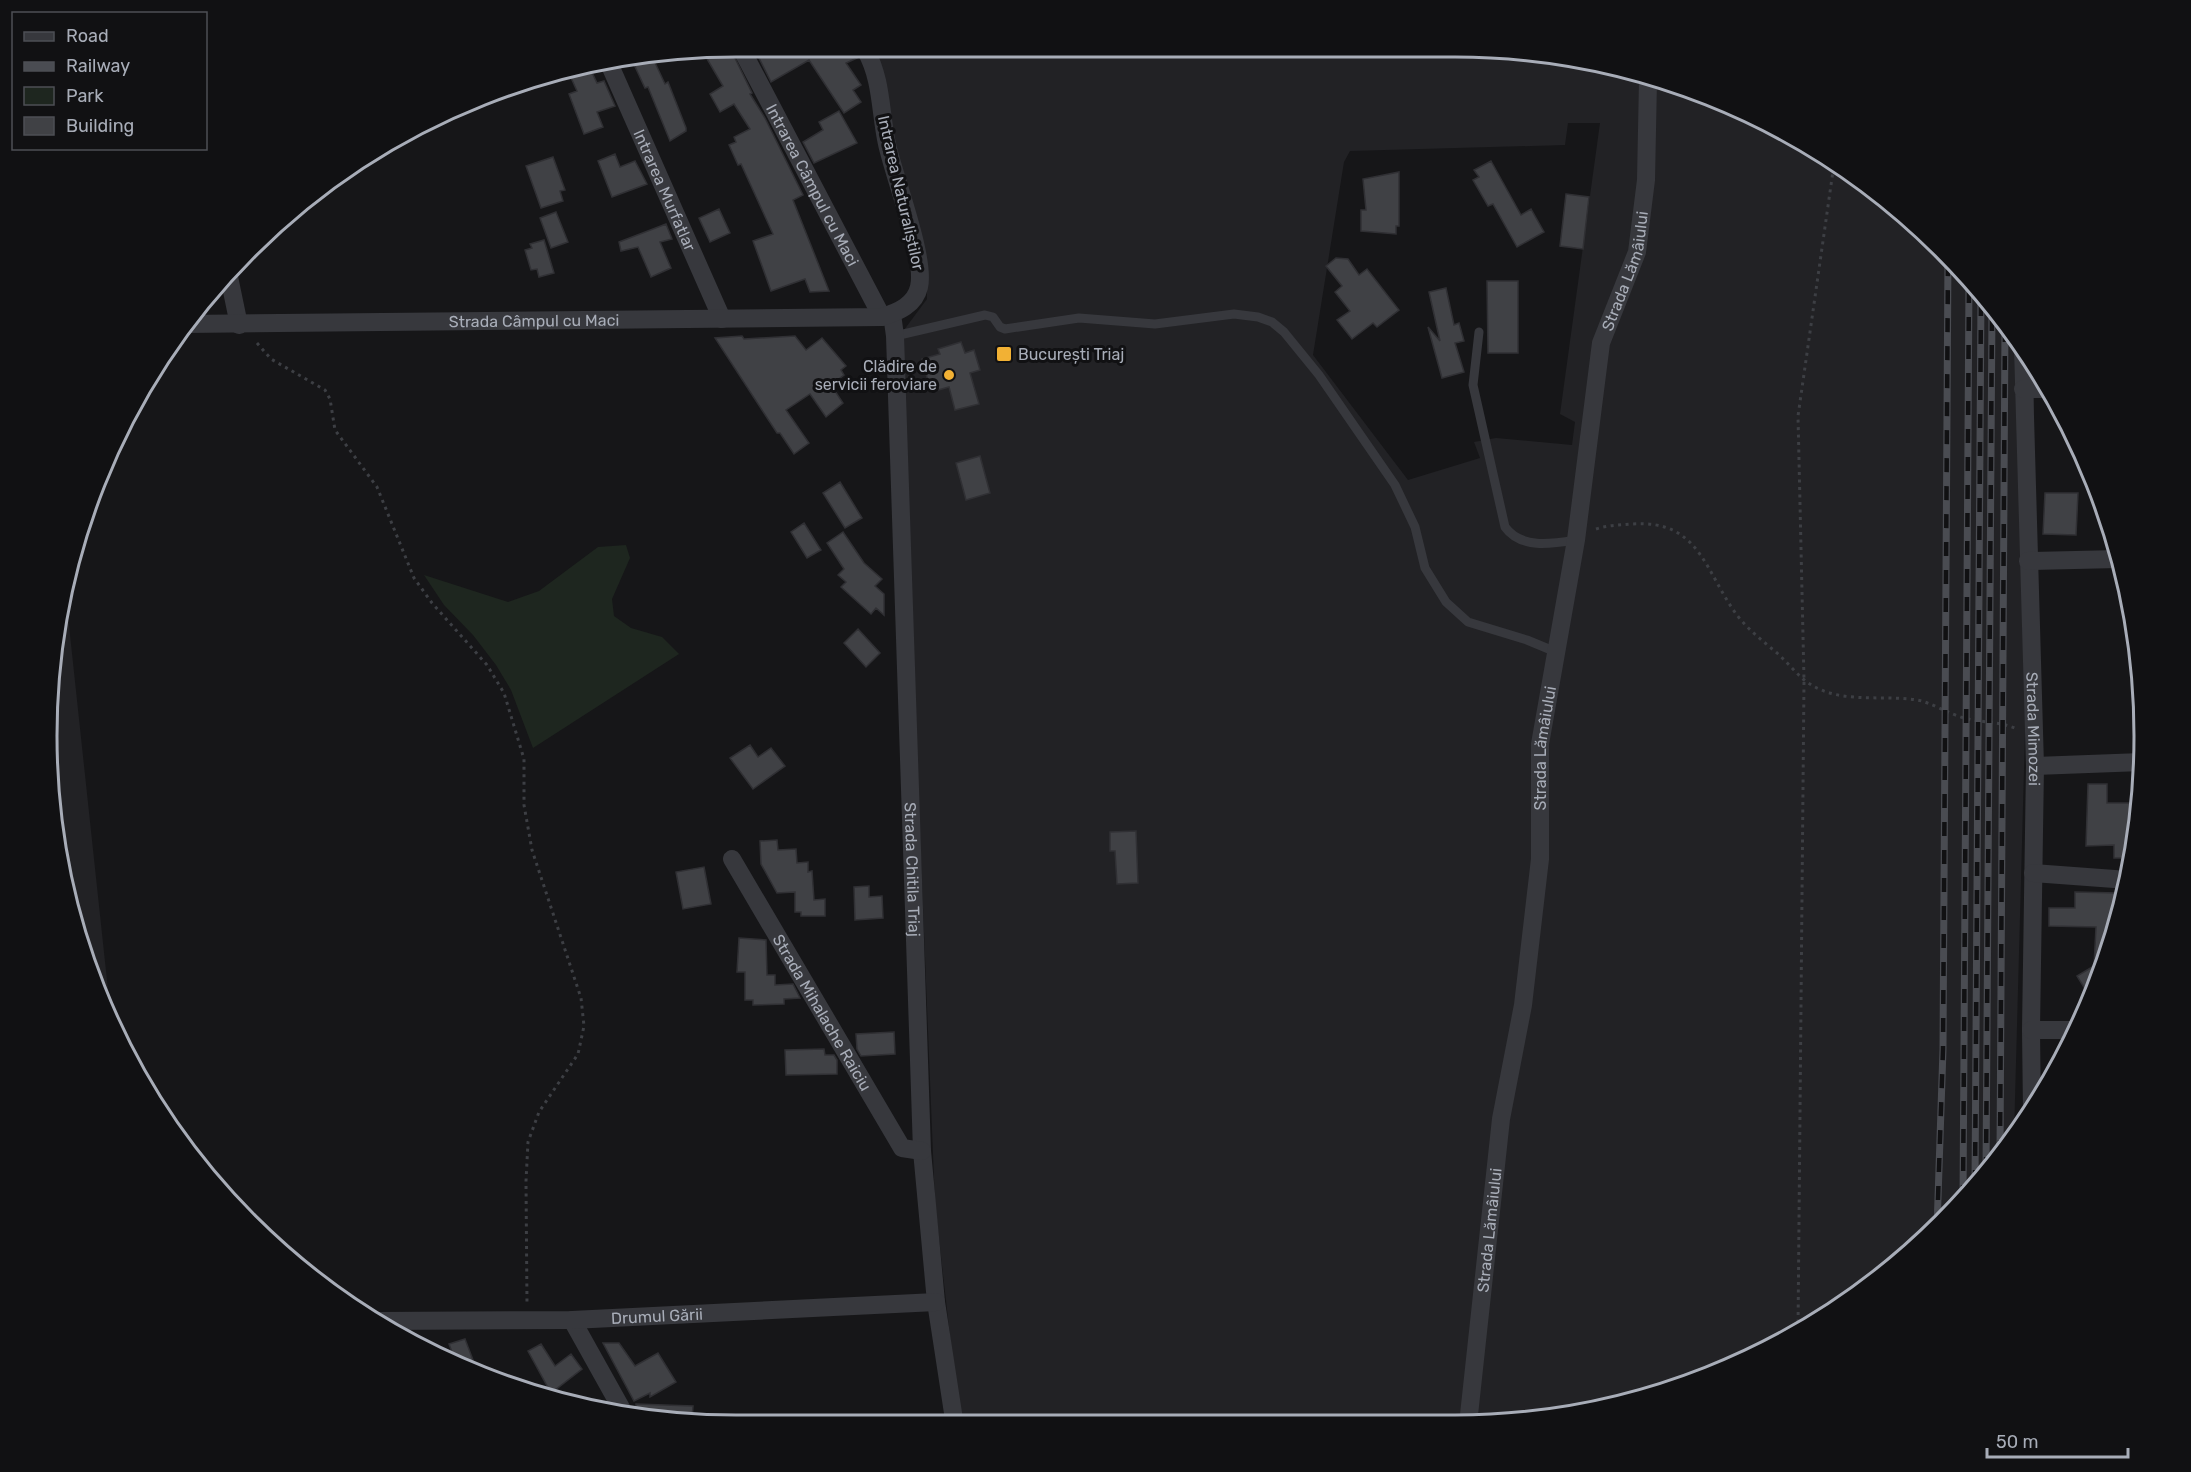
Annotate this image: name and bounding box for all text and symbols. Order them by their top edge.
legend [12,12,207,150]
text: Road [66,25,109,47]
text: Railway [66,55,130,77]
text: Park [66,85,104,107]
street label: Intrarea Câmpul cu Maci [762,101,863,269]
street label: Intrarea Naturaliștilor [874,114,928,272]
text: Building [66,115,134,137]
street label: Intrarea Murfatlar [630,126,700,254]
street label: Strada Lămâiului [1597,210,1652,334]
street label: Strada Câmpul cu Maci [449,310,619,331]
marker: București Triaj [995,345,1013,363]
place label: București Triaj [1018,345,1124,364]
place label: Clădire de servicii feroviare [815,357,937,394]
marker: Clădire de servicii feroviare [942,368,956,382]
street label: Strada Mimozei [2023,672,2045,786]
street label: Strada Lămâiului [1530,685,1560,810]
street label: Strada Chitila Triaj [901,802,924,937]
street label: Strada Mihalache Raiciu [769,931,876,1094]
street label: Strada Lămâiului [1473,1167,1505,1293]
street label: Drumul Gării [610,1304,703,1328]
scale bar [1987,1421,2128,1459]
text: 50 m [1996,1431,2039,1453]

